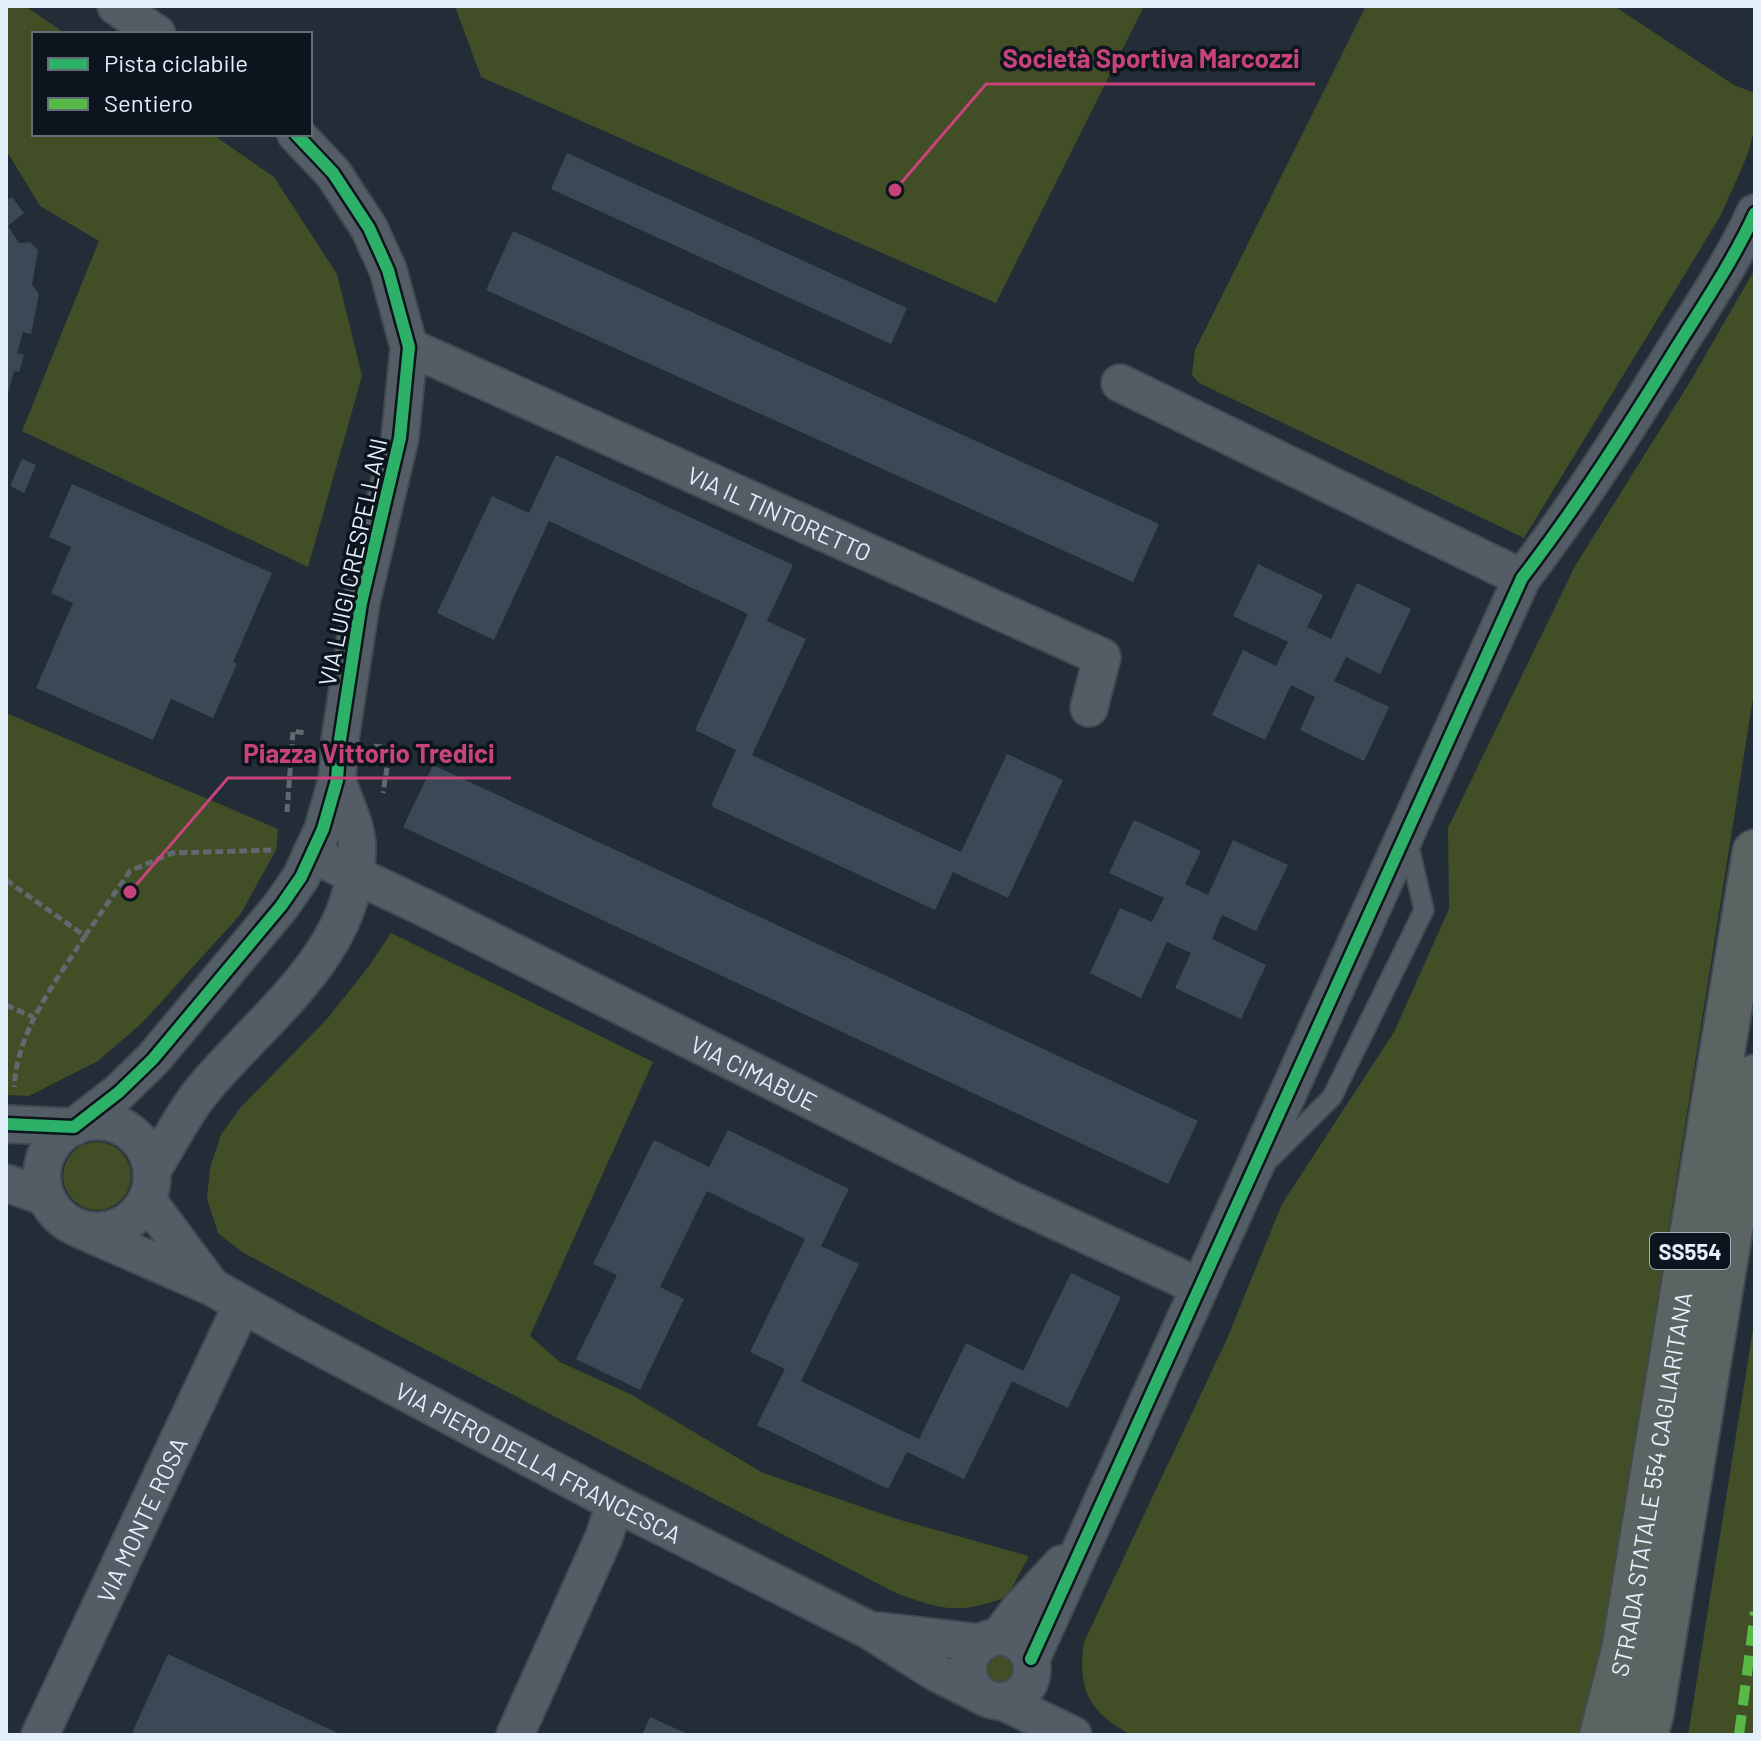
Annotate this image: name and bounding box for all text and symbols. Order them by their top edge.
legend [32,32,312,136]
callout: Società Sportiva Marcozzi [986,34,1315,84]
text: Società Sportiva Marcozzi [1002,42,1300,73]
text: Pista ciclabile [104,48,248,77]
text: Sentiero [104,88,193,117]
street label: VIA LUIGI CRESPELLANI [312,435,392,689]
street label: VIA IL TINTORETTO [683,459,876,567]
callout: Piazza Vittorio Tredici [228,728,511,778]
text: Piazza Vittorio Tredici [243,737,495,768]
street label: VIA CIMABUE [686,1028,822,1116]
road number: SS554 [1650,1233,1730,1269]
street label: STRADA STATALE 554 CAGLIARITANA [1603,1290,1697,1679]
street label: VIA PIERO DELLA FRANCESCA [391,1375,686,1548]
street label: VIA MONTE ROSA [90,1432,192,1607]

